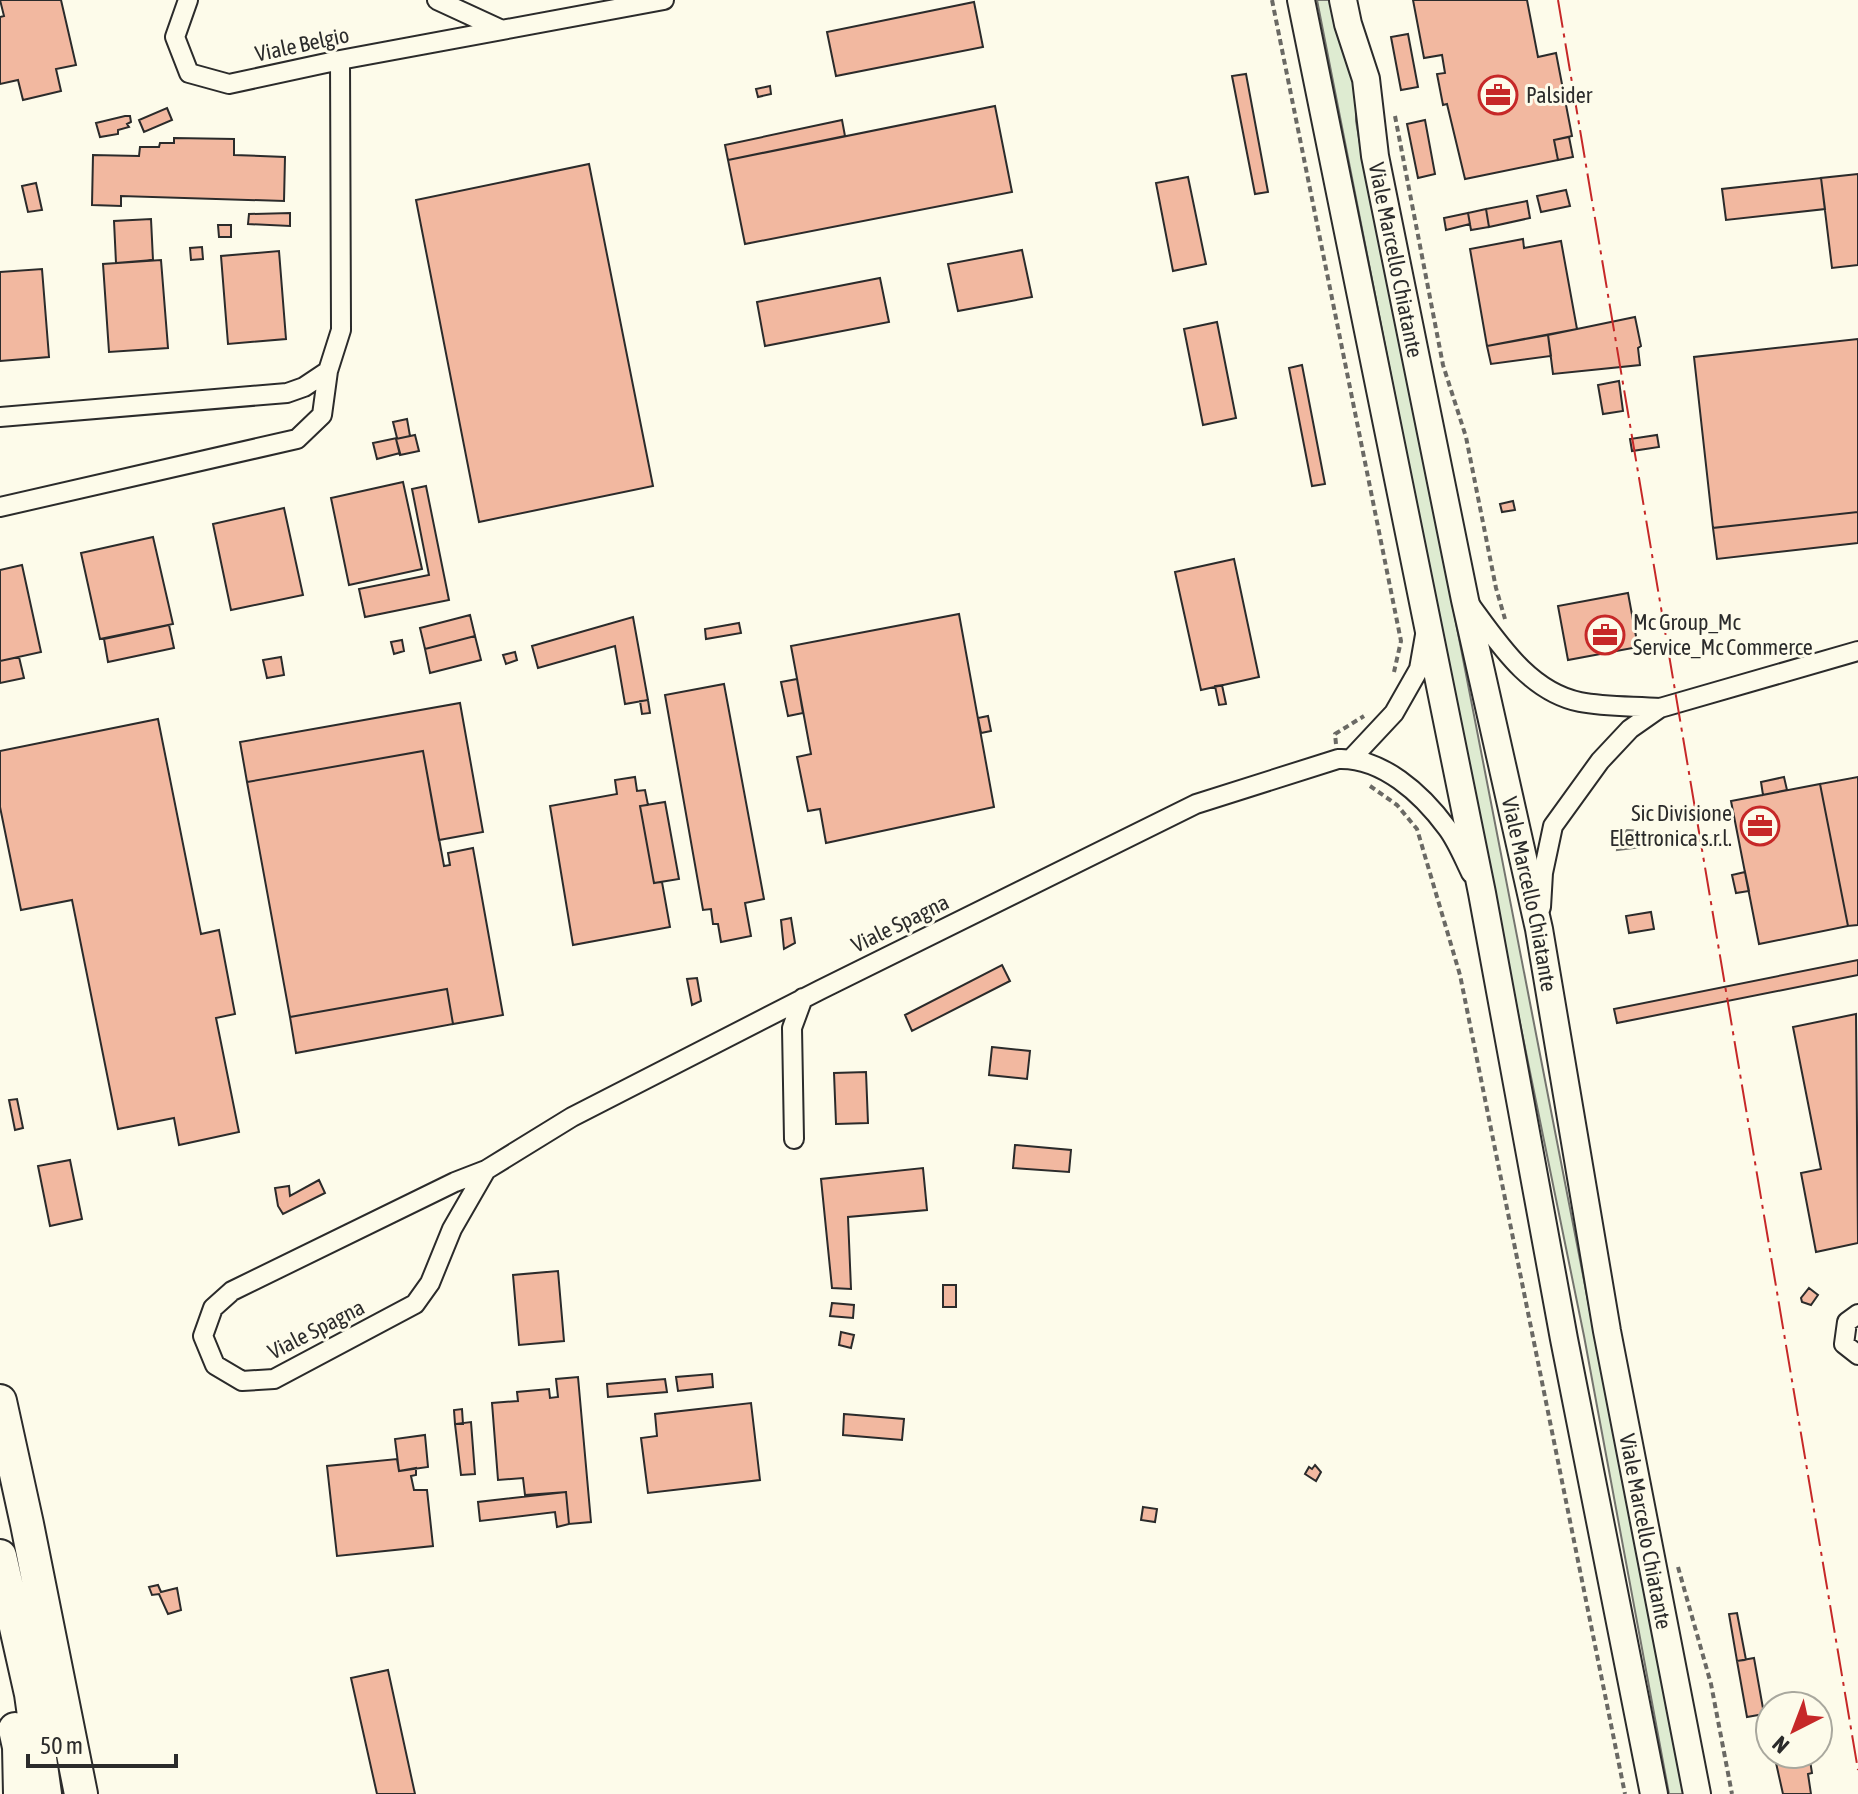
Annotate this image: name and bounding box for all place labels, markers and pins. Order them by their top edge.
office icon: Palsider [1477,74,1519,116]
place label: Palsider [1526,82,1593,108]
place label: Mc Group_Mc Service_Mc Commerce [1633,609,1813,660]
office icon: Mc Group_Mc Service_Mc Commerce [1584,614,1626,656]
place label: Sic Divisione Elettronica s.r.l. [1609,800,1732,851]
office icon: Sic Divisione Elettronica s.r.l. [1739,805,1781,847]

